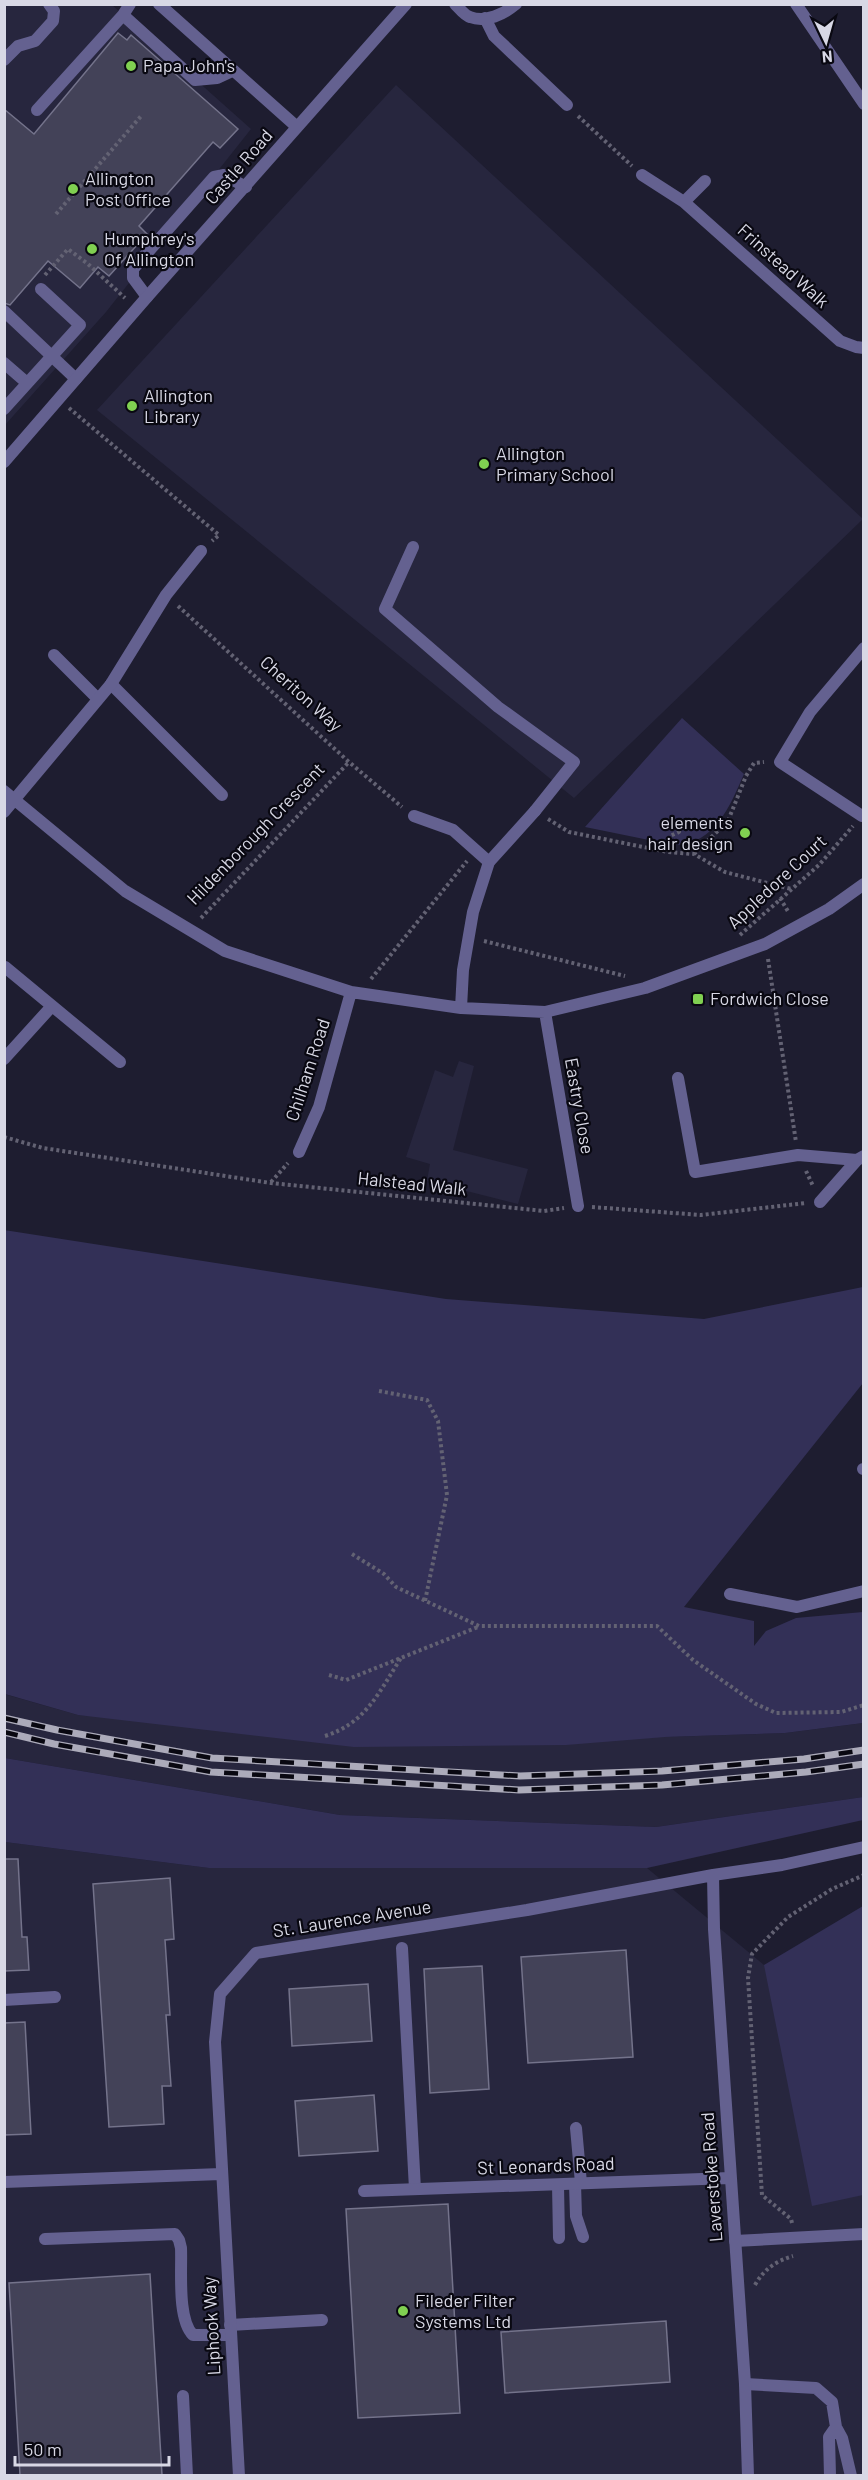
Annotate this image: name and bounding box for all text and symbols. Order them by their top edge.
north arrow [796,12,856,72]
text: N [821,48,833,67]
place label: Papa John's [143,54,235,76]
marker: Papa John's [124,59,138,73]
street label: Castle Road [200,124,277,208]
place label: Allington Post Office [85,167,171,210]
marker: Allington Post Office [66,182,80,196]
street label: Frinstead Walk [733,219,834,312]
place label: Humphrey's Of Allington [104,227,195,270]
marker: Humphrey's Of Allington [85,242,99,256]
place label: Allington Library [144,384,213,427]
marker: Allington Library [125,399,139,413]
place label: Allington Primary School [496,442,614,485]
marker: Allington Primary School [477,457,491,471]
street label: Cheriton Way [256,651,347,736]
street label: Hildenborough Crescent [182,758,329,909]
place label: elements hair design [648,811,733,854]
marker: elements hair design [738,826,752,840]
street label: Appledore Court [722,830,830,933]
place label: Fordwich Close [710,987,829,1009]
marker: Fordwich Close [691,992,705,1006]
street label: Chilham Road [280,1016,334,1124]
street label: Eastry Close [561,1056,599,1156]
street label: Halstead Walk [357,1166,468,1200]
street label: St. Laurence Avenue [271,1895,433,1941]
street label: Laverstoke Road [695,2111,727,2243]
street label: St Leonards Road [477,2152,615,2178]
street label: Liphook Way [197,2276,225,2376]
place label: Fileder Filter Systems Ltd [415,2289,515,2332]
marker: Fileder Filter Systems Ltd [396,2304,410,2318]
scale bar [15,2429,170,2467]
text: 50 m [24,2438,62,2460]

